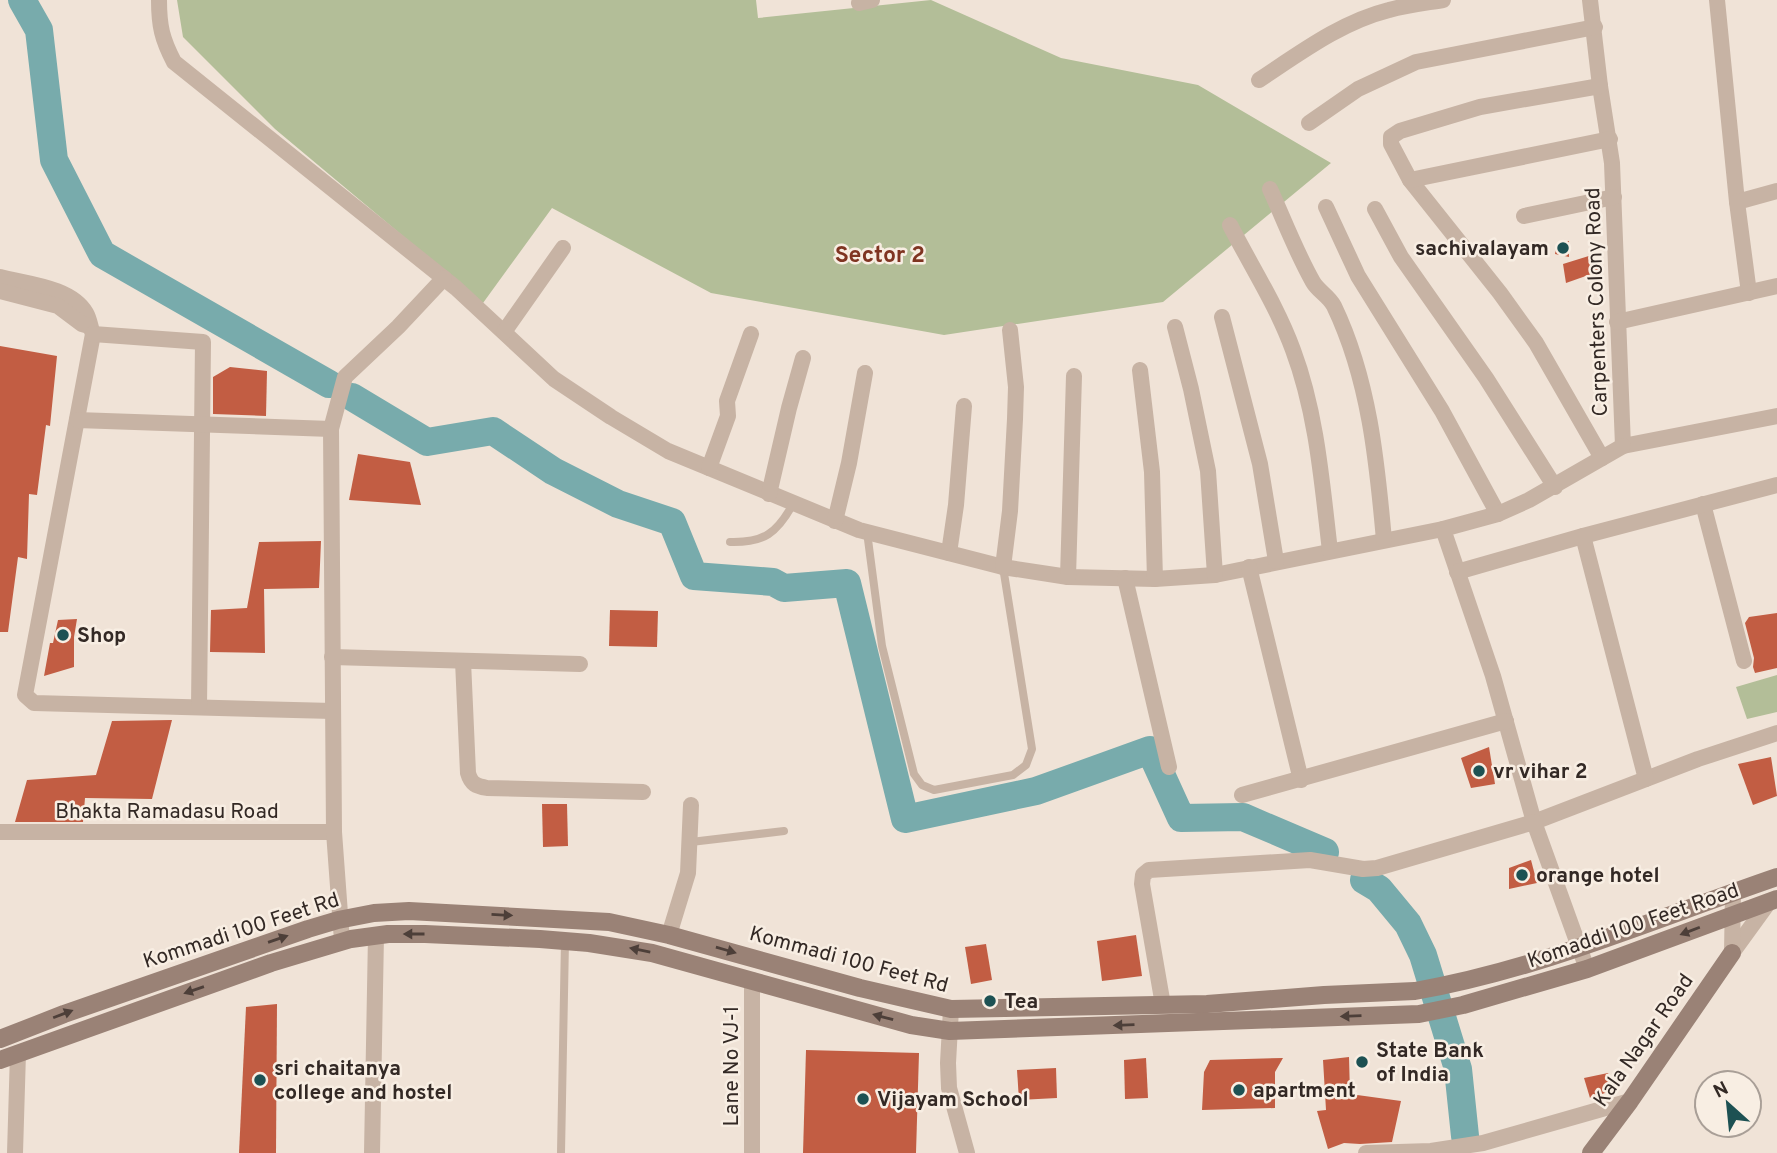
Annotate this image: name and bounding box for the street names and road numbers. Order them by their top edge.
street label: Carpenters Colony Road [1580,187,1615,417]
street label: Bhakta Ramadasu Road [55,799,279,826]
street label: Komaddi 100 Feet Road [1524,878,1743,975]
street label: Kommadi 100 Feet Rd [140,887,343,976]
street label: Kommadi 100 Feet Rd [746,921,951,1000]
street label: Kala Nagar Road [1588,969,1700,1113]
street label: Lane No VJ-1 [719,1005,746,1127]

